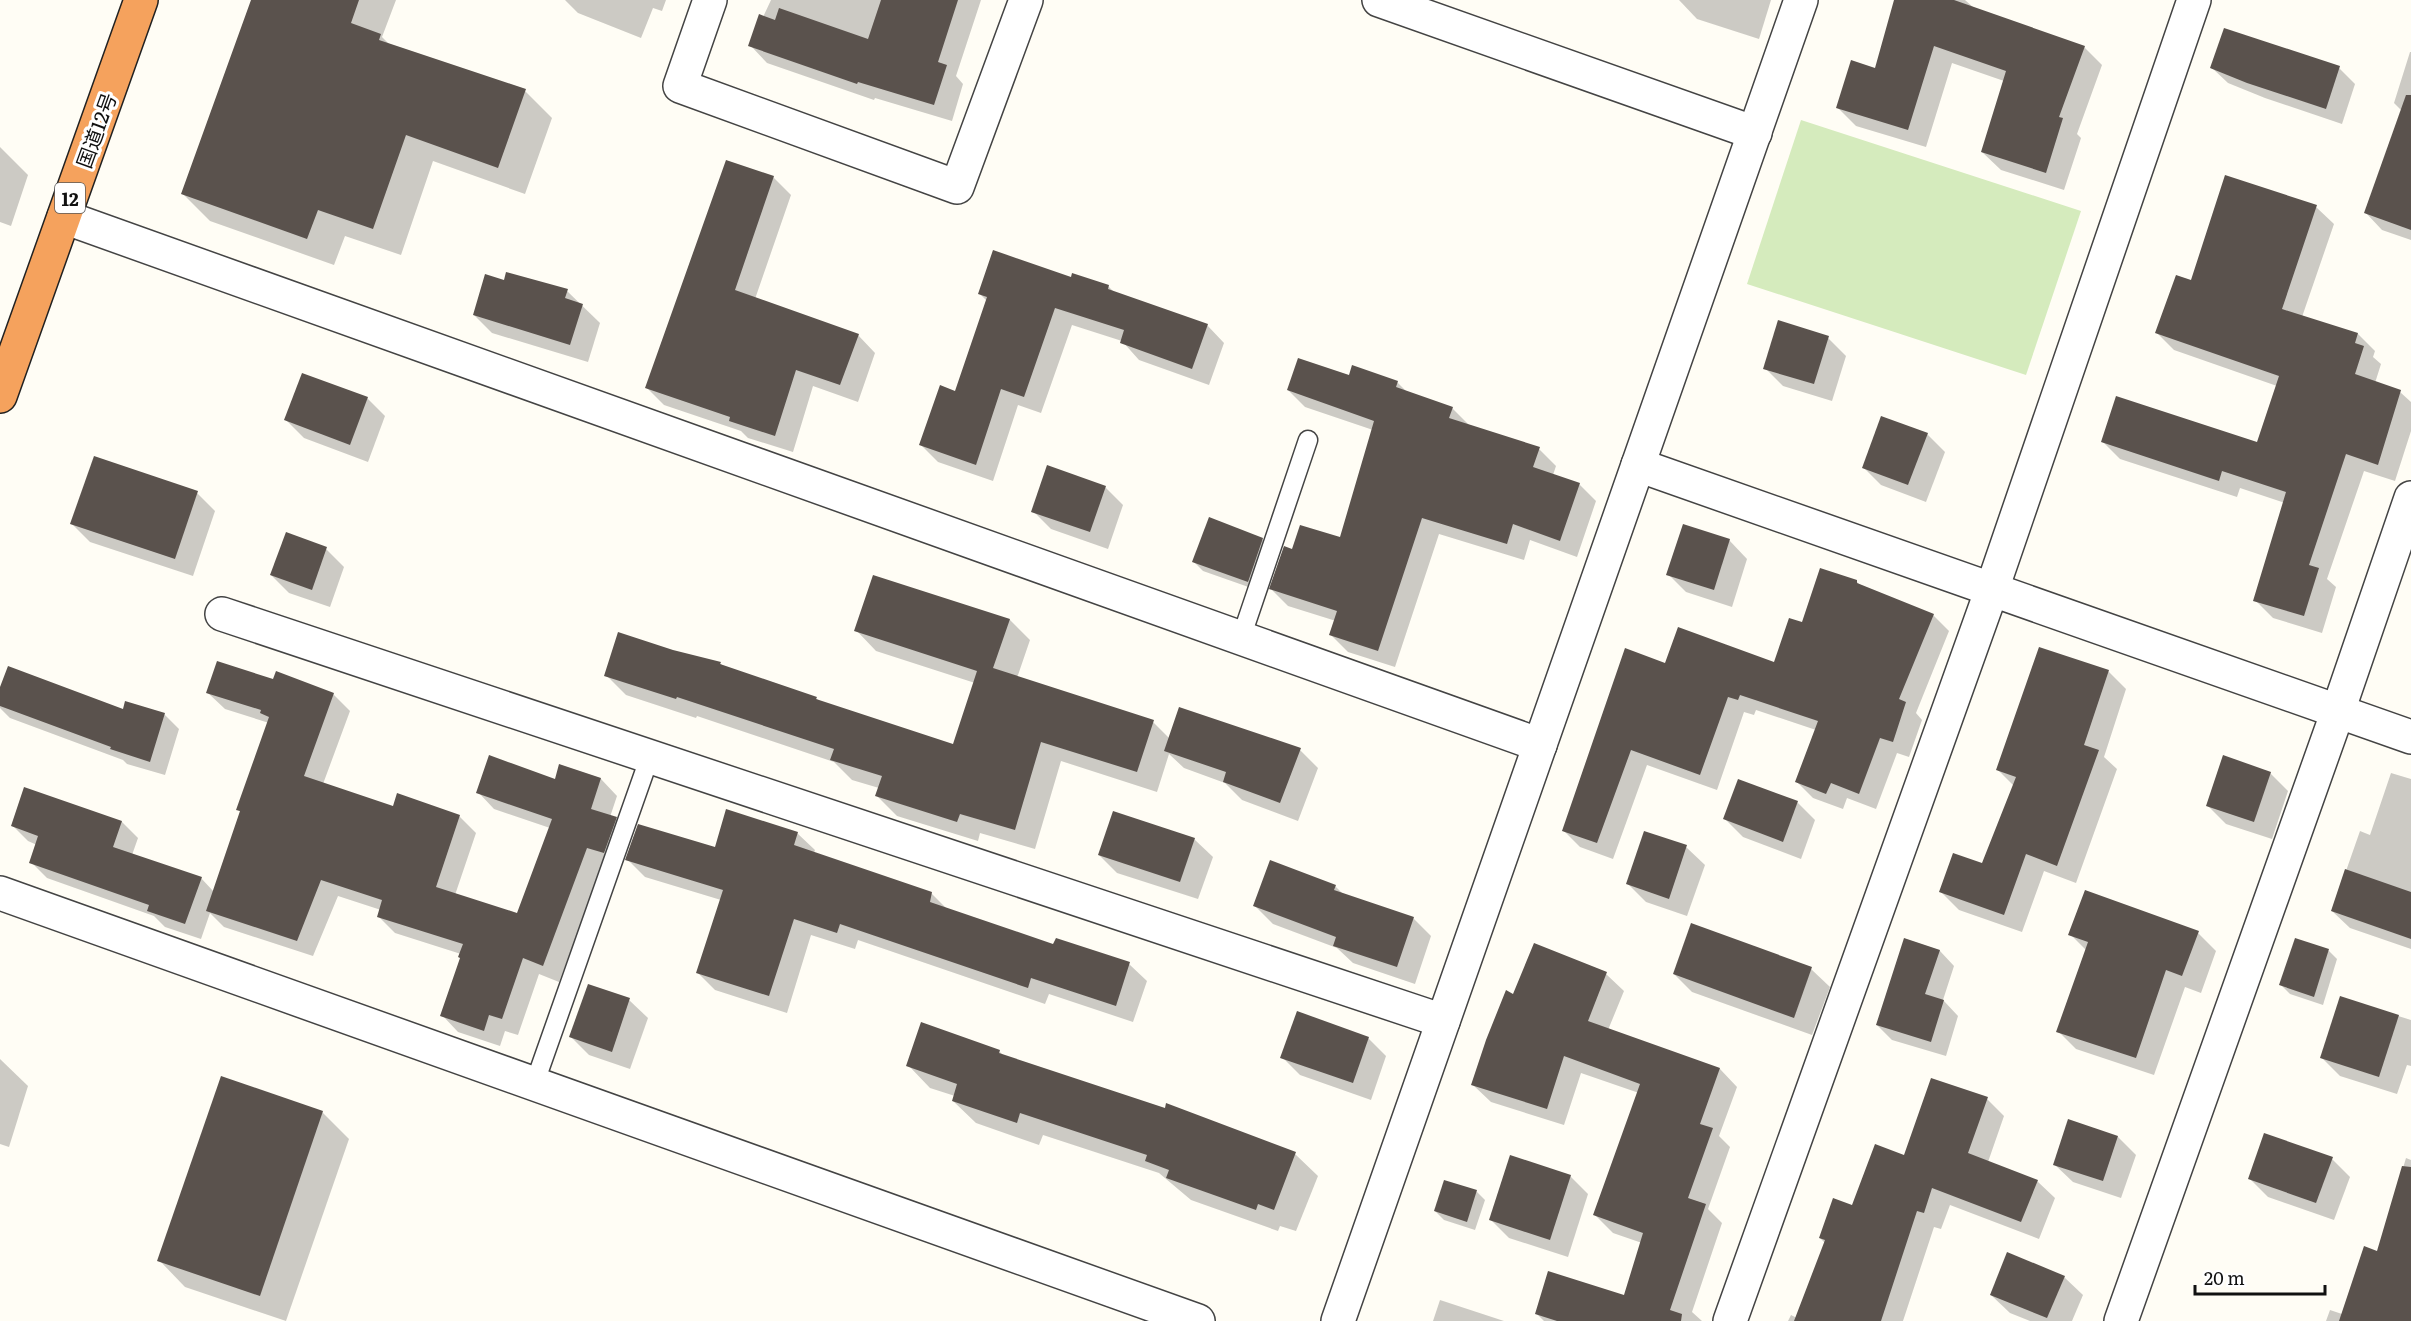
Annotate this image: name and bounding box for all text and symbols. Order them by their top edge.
street label: 国道12号 [68,88,122,172]
road number: 12 [55,183,85,213]
scale bar [2195,1258,2326,1296]
text: 20 m [2204,1264,2245,1291]

